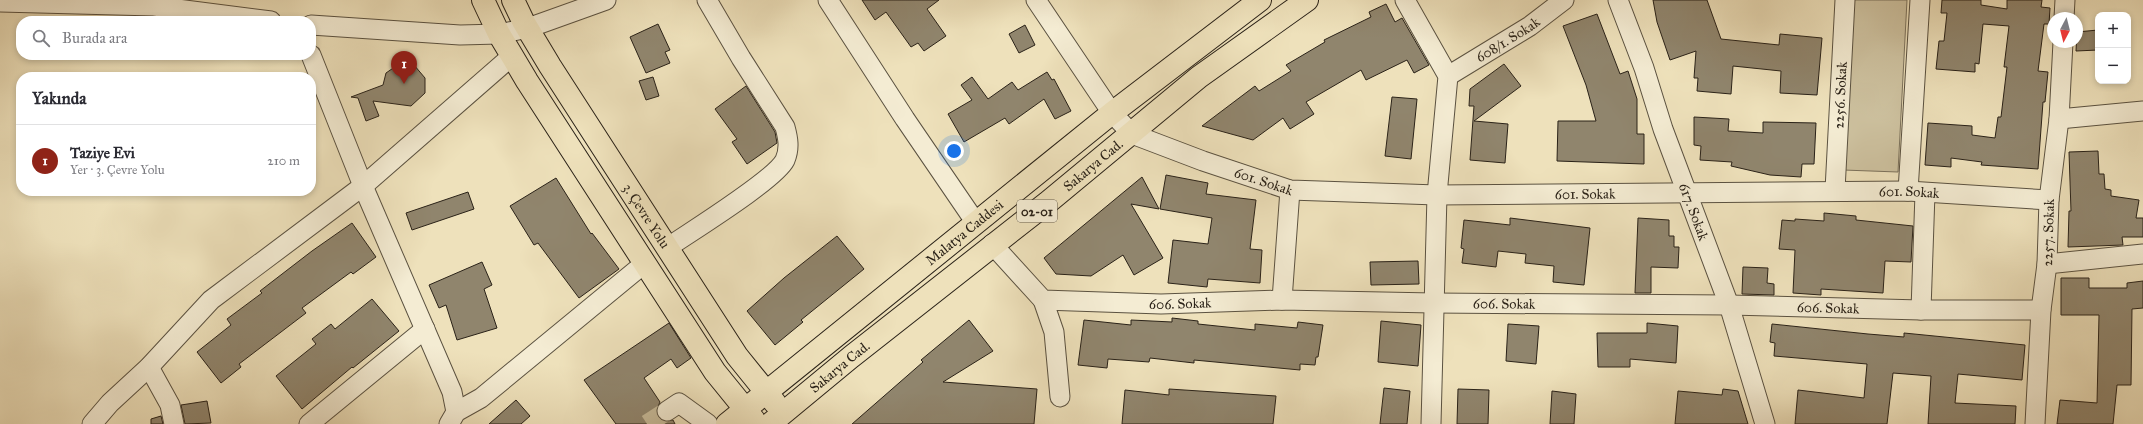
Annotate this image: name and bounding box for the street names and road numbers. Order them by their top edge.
street label: 608/1. Sokak [1473,13,1544,66]
street label: 2256. Sokak [1830,61,1851,129]
street label: Sakarya Cad. [1060,136,1127,195]
street label: 601. Sokak [1232,164,1295,199]
street label: 3. Çevre Yolu [619,180,674,252]
street label: 617. Sokak [1675,181,1712,243]
street label: 601. Sokak [1879,183,1940,202]
street label: 601. Sokak [1555,185,1616,203]
street label: Malatya Caddesi [922,196,1007,269]
street label: 2257. Sokak [2039,198,2058,267]
road number: 02-01 [1017,200,1057,222]
street label: 606. Sokak [1149,294,1212,313]
street label: 606. Sokak [1473,295,1536,313]
street label: 606. Sokak [1797,299,1860,317]
street label: Sakarya Cad. [806,338,873,397]

